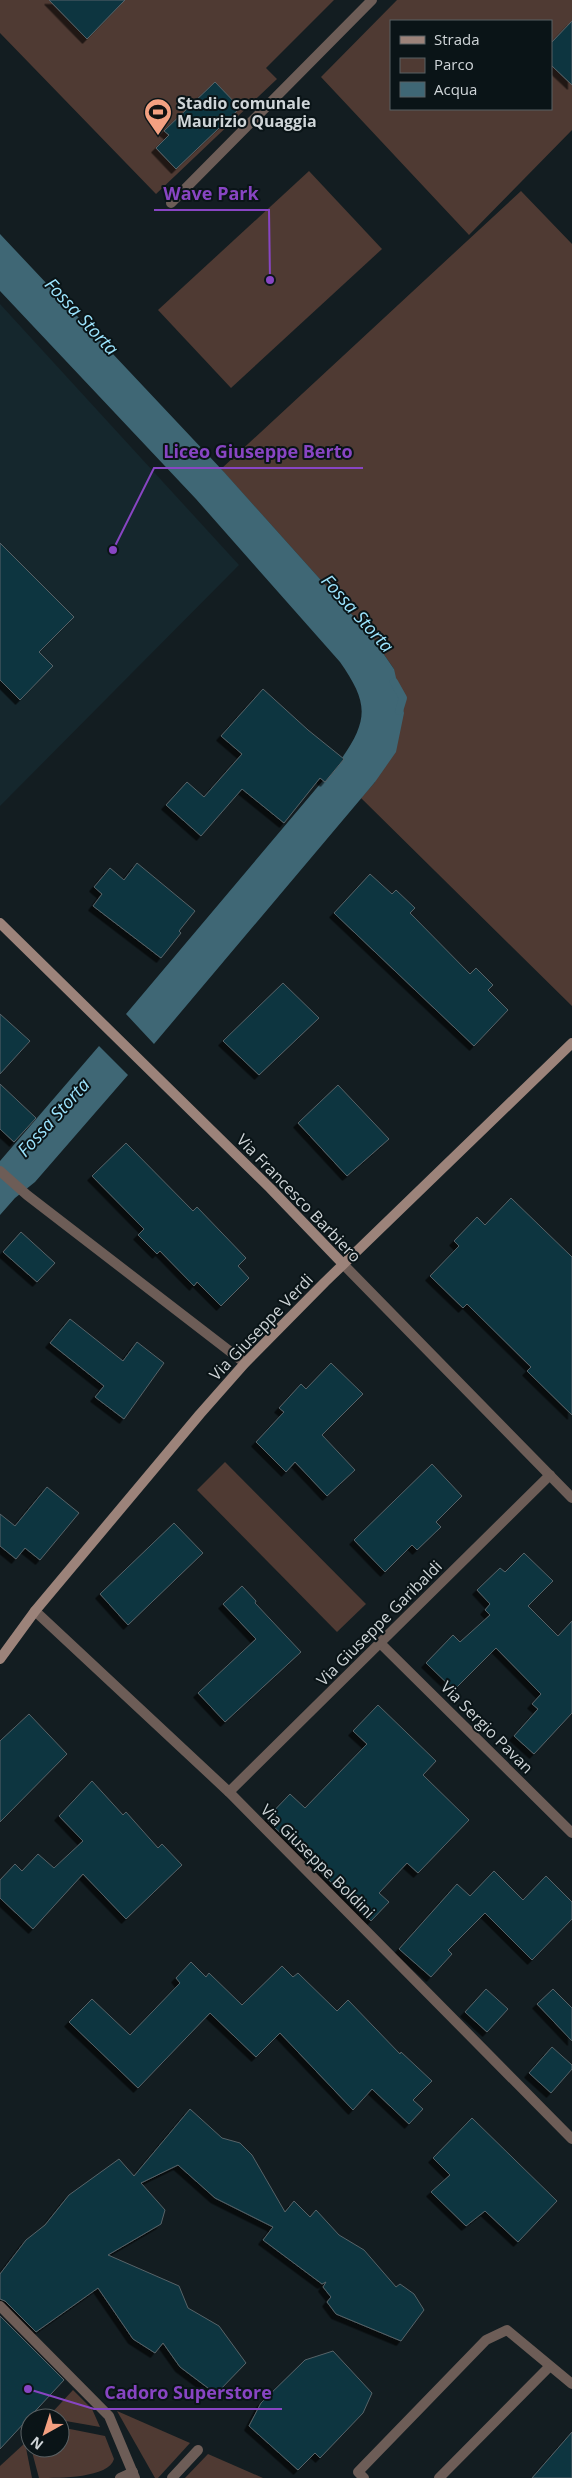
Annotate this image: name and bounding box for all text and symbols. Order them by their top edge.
legend [390,20,552,110]
text: Strada [434,29,480,49]
text: Parco [434,54,474,74]
text: Acqua [434,79,477,99]
place label: Stadio comunale Maurizio Quaggia [177,92,317,132]
sports icon: Stadio comunale Maurizio Quaggia [143,97,173,136]
callout: Wave Park [154,177,269,210]
text: Wave Park [163,181,260,205]
water label: Fossa Storta [40,272,124,360]
callout: Liceo Giuseppe Berto [154,435,363,468]
text: Liceo Giuseppe Berto [163,439,353,463]
water label: Fossa Storta [316,569,400,657]
water label: Fossa Storta [11,1073,95,1161]
street label: Via Francesco Barbiero [232,1129,366,1267]
street label: Via Giuseppe Verdi [204,1269,318,1385]
street label: Via Giuseppe Garibaldi [311,1555,447,1691]
street label: Via Sergio Pavan [436,1676,538,1778]
street label: Via Giuseppe Boldini [256,1799,380,1923]
callout: Cadoro Superstore [94,2376,282,2409]
text: Cadoro Superstore [104,2380,272,2404]
north arrow [20,2408,70,2458]
text: N [26,2433,47,2454]

